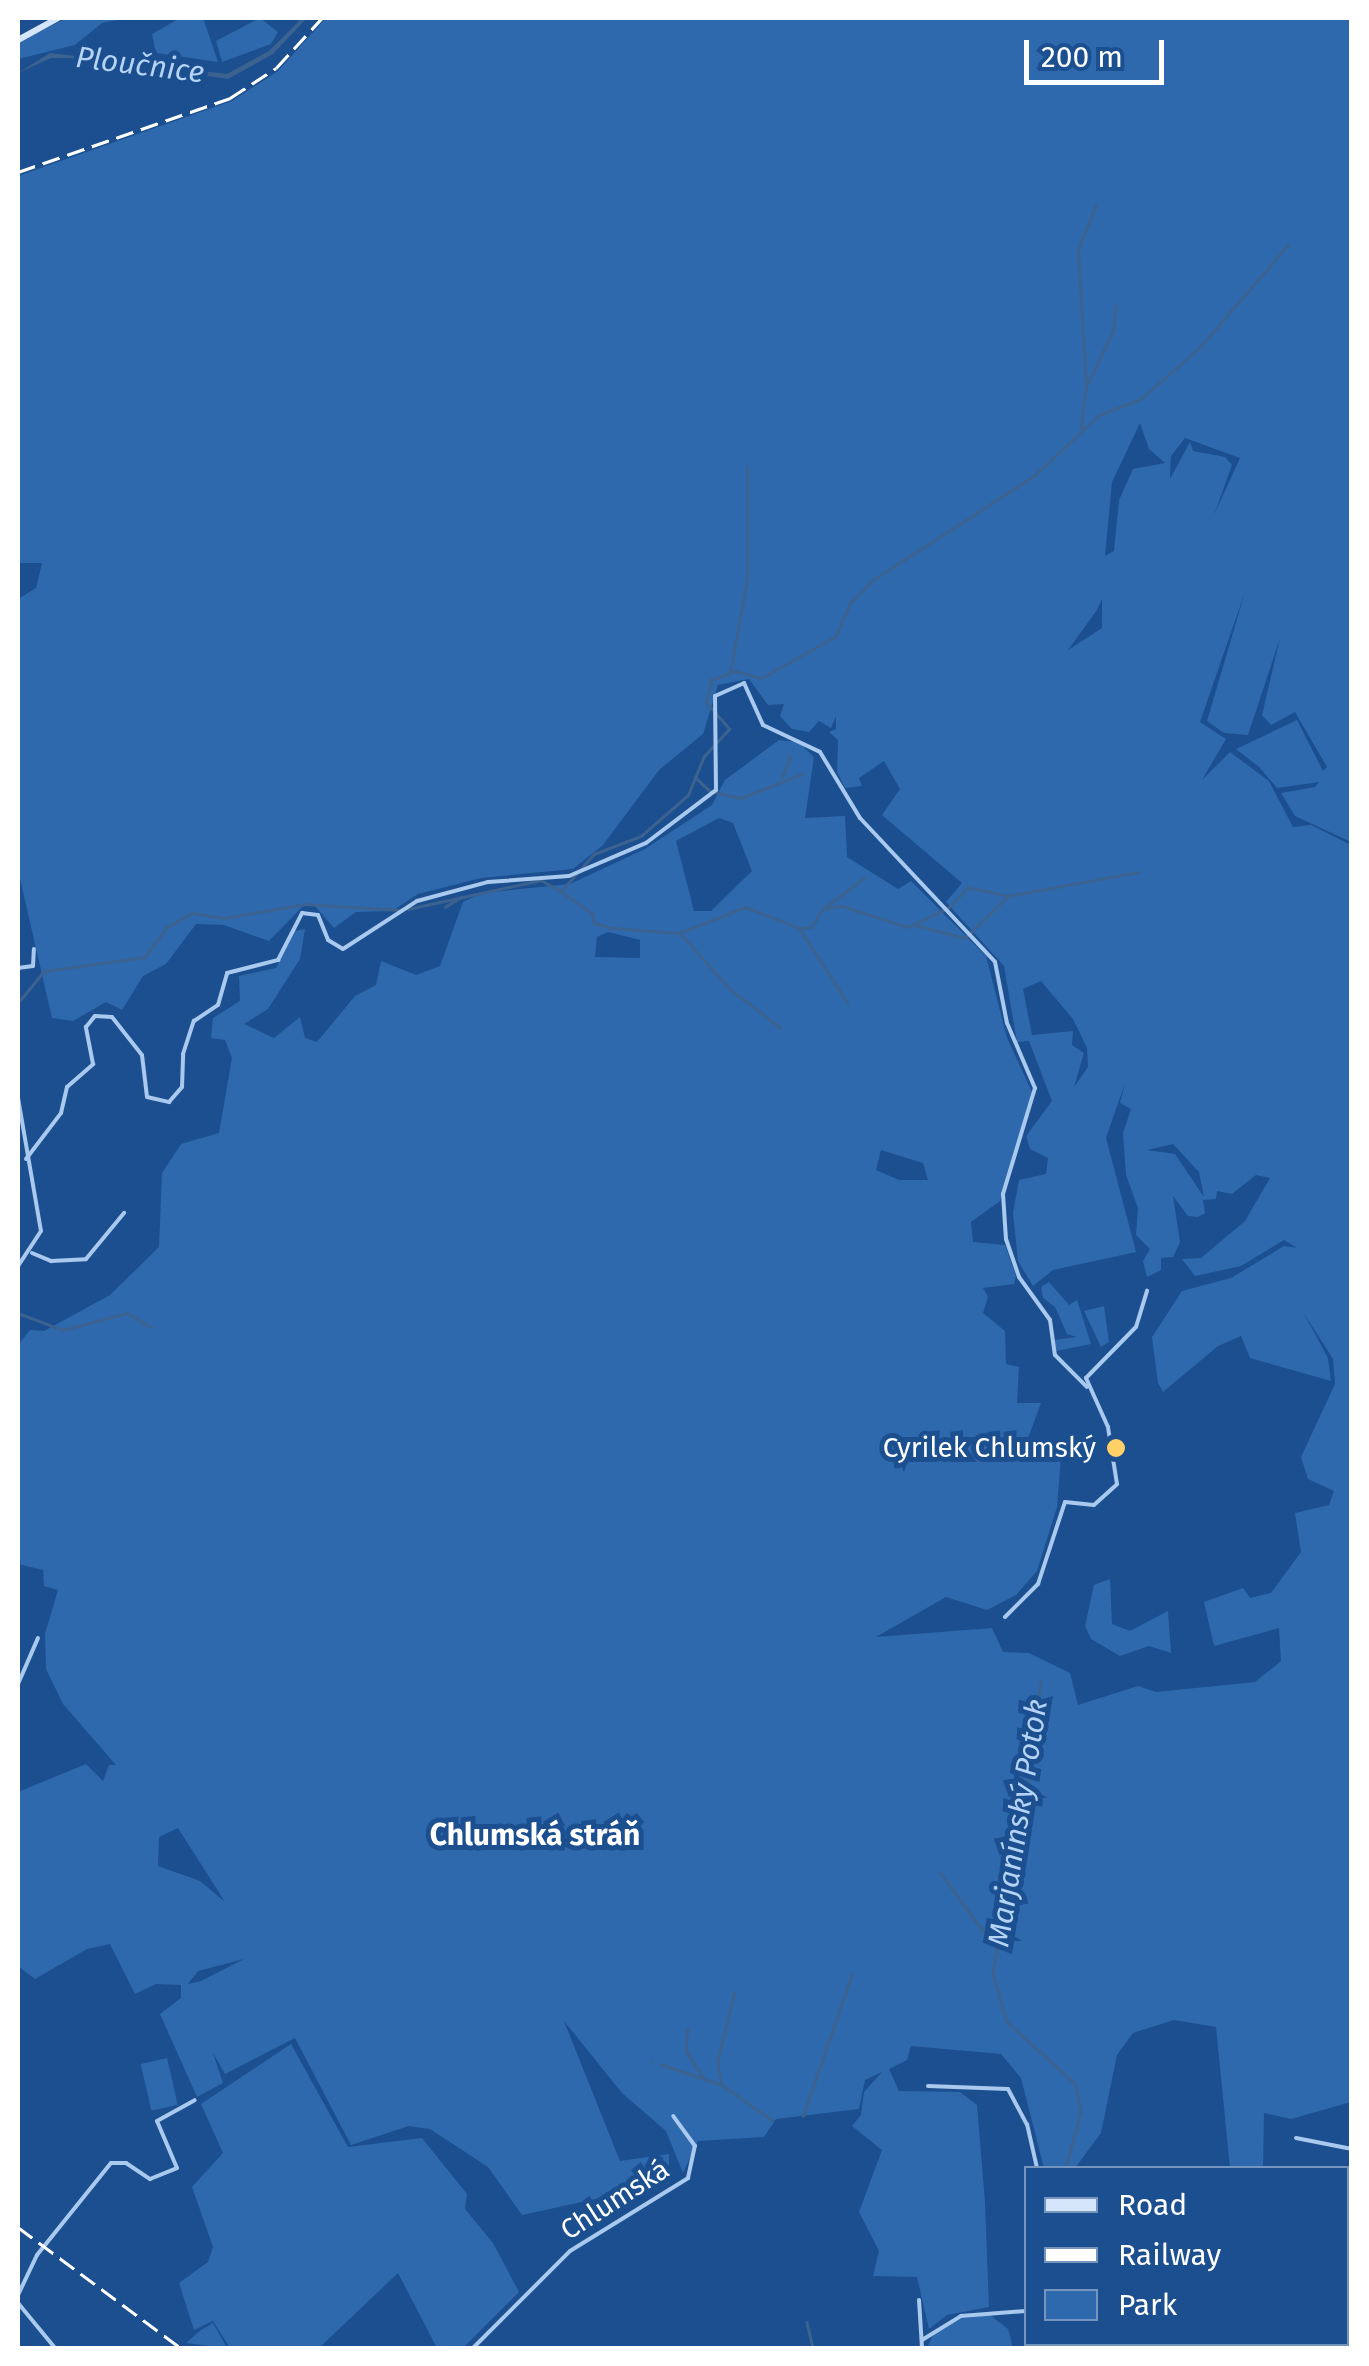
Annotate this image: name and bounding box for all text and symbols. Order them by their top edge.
scale bar [1029,20,1169,82]
water label: Ploučnice [74,39,206,91]
text: 200 m [1041,39,1123,75]
place label: Cyrilek Chlumský [883,1431,1096,1465]
marker: Cyrilek Chlumský [1105,1437,1127,1459]
water label: Marjanínský Potok [981,1697,1055,1949]
district label: Chlumská stráň [430,1817,640,1853]
street label: Chlumská [554,2153,676,2247]
legend [1024,2166,1349,2346]
text: Road [1118,2187,1187,2223]
text: Railway [1118,2237,1221,2273]
text: Park [1118,2287,1177,2323]

